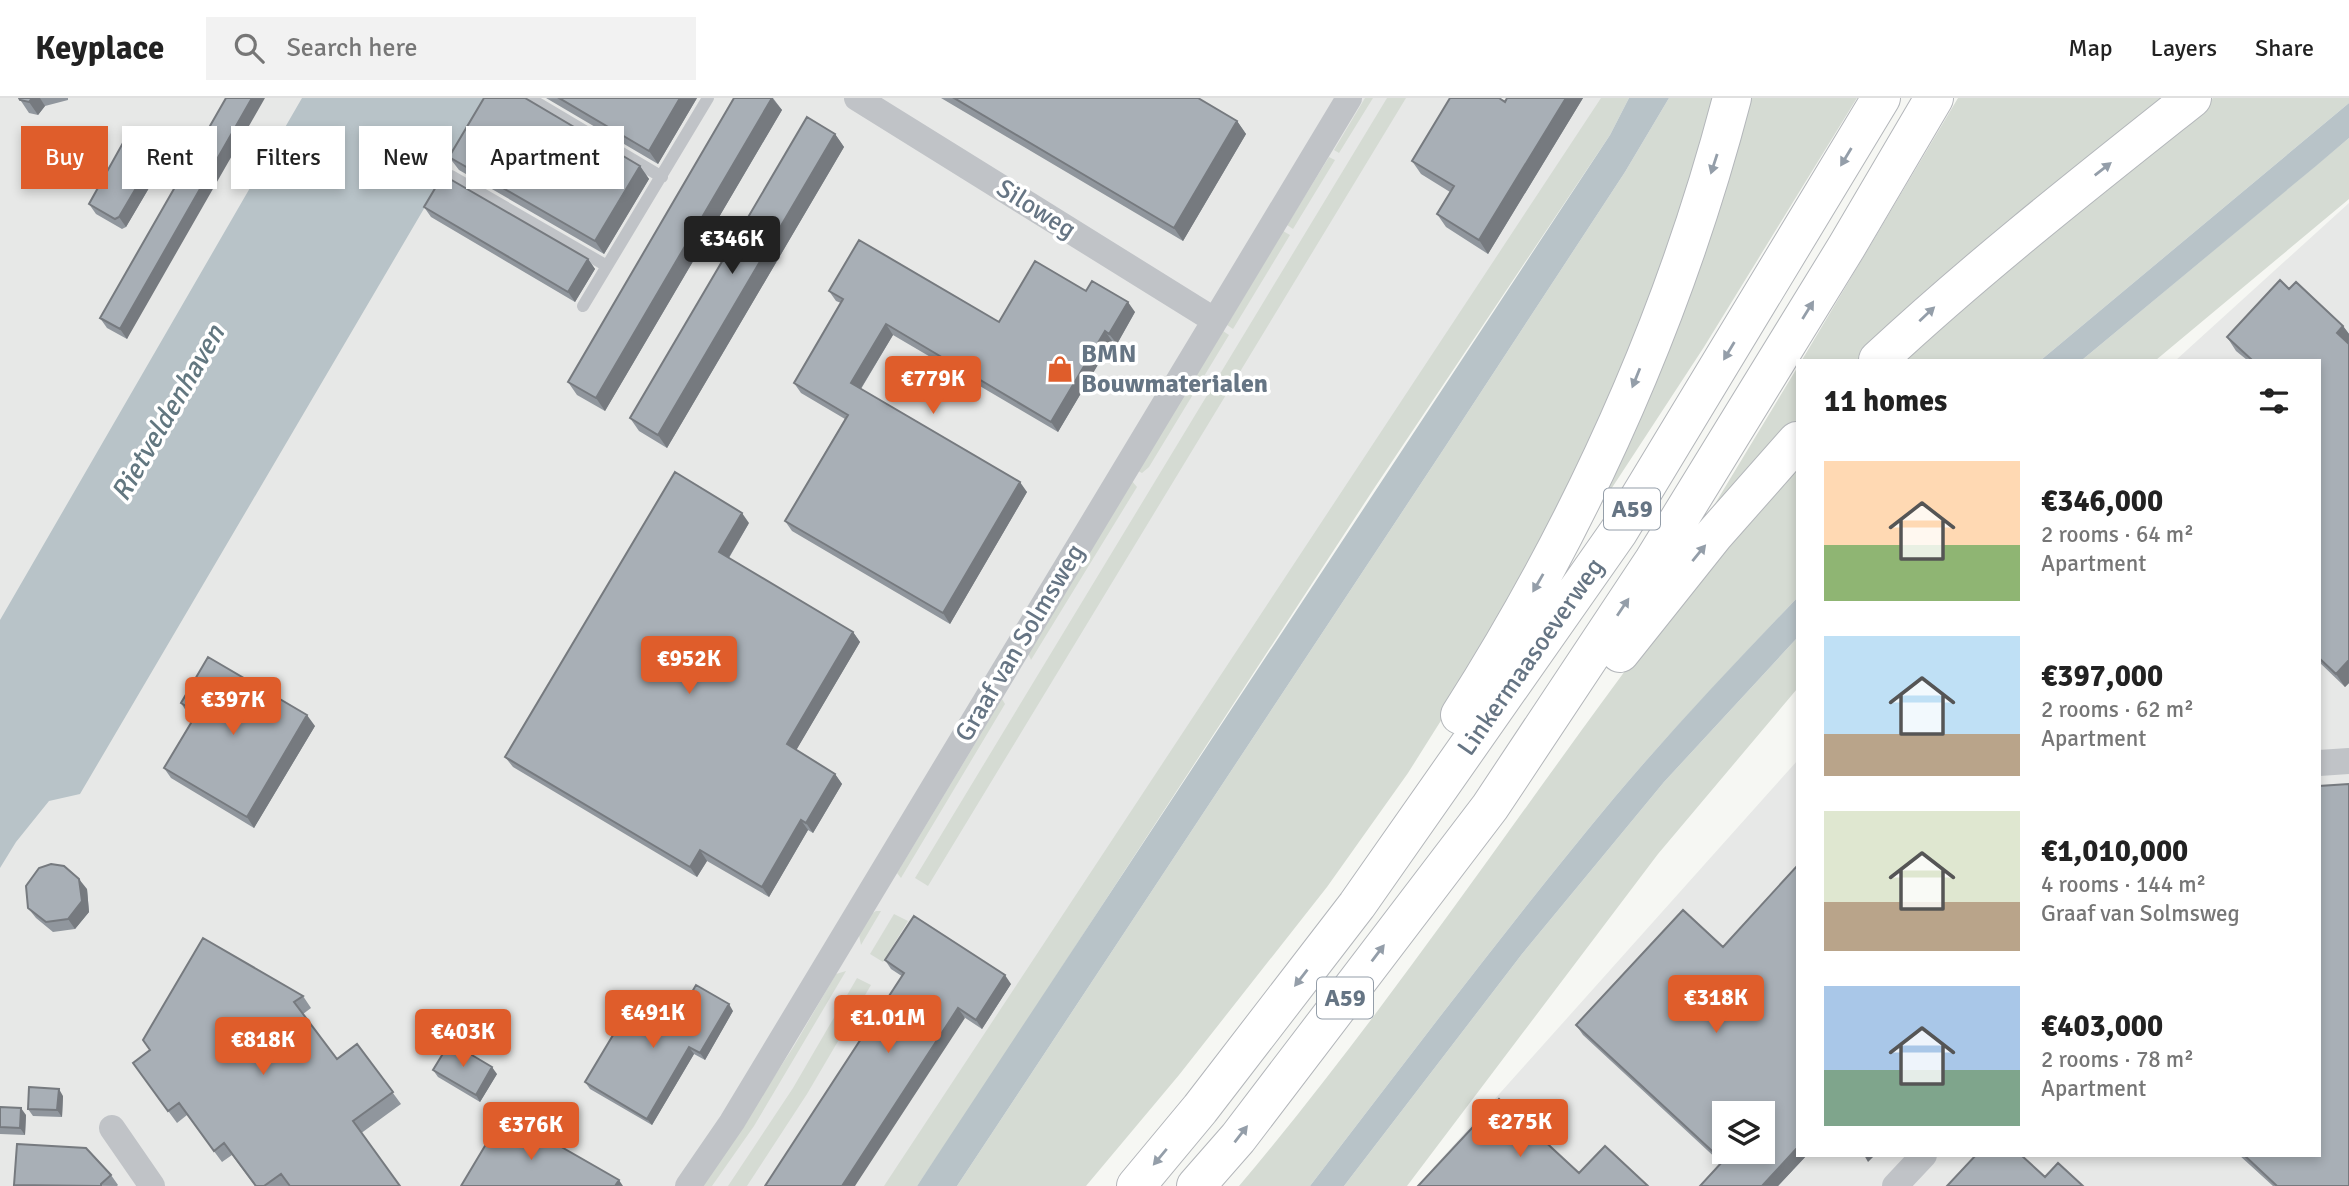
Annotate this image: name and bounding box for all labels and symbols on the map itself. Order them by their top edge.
one-way arrow [1840,147,1853,166]
one-way arrow [1708,153,1718,174]
one-way arrow [2093,162,2111,177]
street label: Siloweg [990,172,1082,246]
pin: €346K [683,216,781,276]
one-way arrow [1801,300,1814,320]
one-way arrow [1918,306,1935,322]
water label: Rietveldenhaven [104,318,233,507]
place label: BMN Bouwmaterialen [1081,338,1268,400]
one-way arrow [1722,342,1735,361]
shop icon: BMN Bouwmaterialen [1045,354,1075,384]
pin: €779K [884,356,982,416]
one-way arrow [1630,367,1641,388]
road number: A59 [1604,488,1660,530]
street label: Graaf van Solmsweg [948,538,1092,748]
one-way arrow [1692,545,1707,563]
street label: Linkermaasoeverweg [1451,552,1611,762]
one-way arrow [1532,573,1544,592]
one-way arrow [1616,597,1629,617]
pin: €952K [640,636,738,696]
pin: €397K [184,678,282,737]
one-way arrow [1371,944,1385,962]
one-way arrow [1294,969,1308,987]
pin: €318K [1667,976,1765,1035]
road number: A59 [1317,978,1373,1018]
pin: €491K [604,990,702,1050]
pin: €1.01M [831,996,945,1055]
pin: €403K [414,1010,512,1069]
pin: €818K [214,1018,312,1077]
pin: €275K [1471,1100,1569,1159]
pin: €376K [482,1102,580,1162]
one-way arrow [1233,1125,1247,1143]
one-way arrow [1153,1148,1168,1166]

